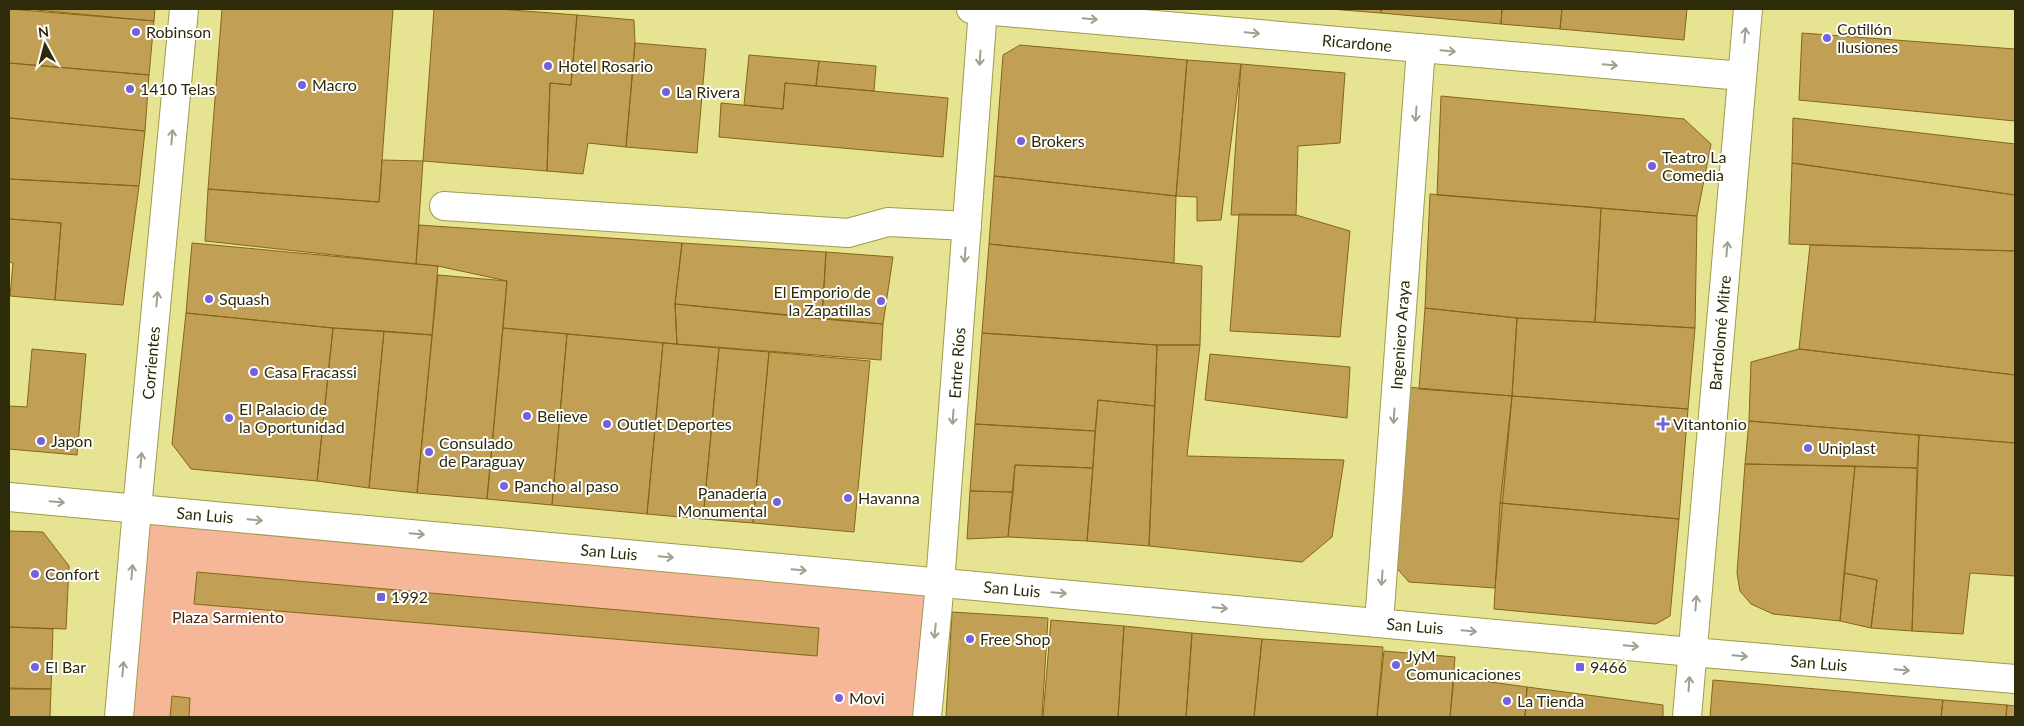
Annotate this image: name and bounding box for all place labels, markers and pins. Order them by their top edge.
place label: Cotillón Ilusiones [1837,19,1898,56]
place label: Robinson [146,22,211,41]
marker: Robinson [130,26,142,38]
marker: Cotillón Ilusiones [1821,32,1833,44]
place label: Hotel Rosario [558,56,653,75]
marker: Hotel Rosario [542,60,554,72]
place label: Macro [312,75,357,94]
place label: 1410 Telas [140,79,215,98]
marker: Macro [296,79,308,91]
place label: La Rivera [676,82,740,101]
marker: 1410 Telas [124,83,136,95]
marker: La Rivera [660,86,672,98]
place label: Brokers [1031,131,1085,150]
marker: Brokers [1015,135,1027,147]
place label: Teatro La Comedia [1662,147,1726,184]
marker: Teatro La Comedia [1646,160,1658,172]
place label: El Emporio de la Zapatillas [774,282,871,319]
place label: Squash [219,289,269,308]
marker: Squash [203,293,215,305]
marker: El Emporio de la Zapatillas [875,295,887,307]
place label: Casa Fracassi [264,362,357,381]
marker: Casa Fracassi [248,366,260,378]
place label: El Palacio de la Oportunidad [239,399,345,436]
place label: Believe [537,406,588,425]
marker: Believe [521,410,533,422]
marker: El Palacio de la Oportunidad [223,412,235,424]
place label: Outlet Deportes [617,414,732,433]
place label: Vitantonio [1673,414,1747,433]
marker: Outlet Deportes [601,418,613,430]
marker: Vitantonio [1657,418,1669,430]
place label: Japon [51,431,92,450]
place label: Consulado de Paraguay [439,433,525,470]
marker: Japon [35,435,47,447]
place label: Uniplast [1818,438,1876,457]
marker: Uniplast [1802,442,1814,454]
marker: Consulado de Paraguay [423,446,435,458]
place label: Pancho al paso [514,476,619,495]
marker: Pancho al paso [498,480,510,492]
place label: Panadería Monumental [678,483,767,520]
place label: Havanna [858,488,920,507]
marker: Havanna [842,492,854,504]
marker: Panadería Monumental [771,496,783,508]
place label: Confort [45,564,100,583]
marker: Confort [29,568,41,580]
place label: 1992 [391,587,428,606]
marker: 1992 [375,591,387,603]
place label: Free Shop [980,629,1050,648]
marker: Free Shop [964,633,976,645]
place label: JyM Comunicaciones [1406,646,1521,683]
place label: El Bar [45,657,86,676]
place label: 9466 [1590,657,1627,676]
marker: JyM Comunicaciones [1390,659,1402,671]
marker: El Bar [29,661,41,673]
marker: 9466 [1574,661,1586,673]
place label: Movi [849,688,885,707]
place label: La Tienda [1517,691,1584,710]
marker: Movi [833,692,845,704]
marker: La Tienda [1501,695,1513,707]

